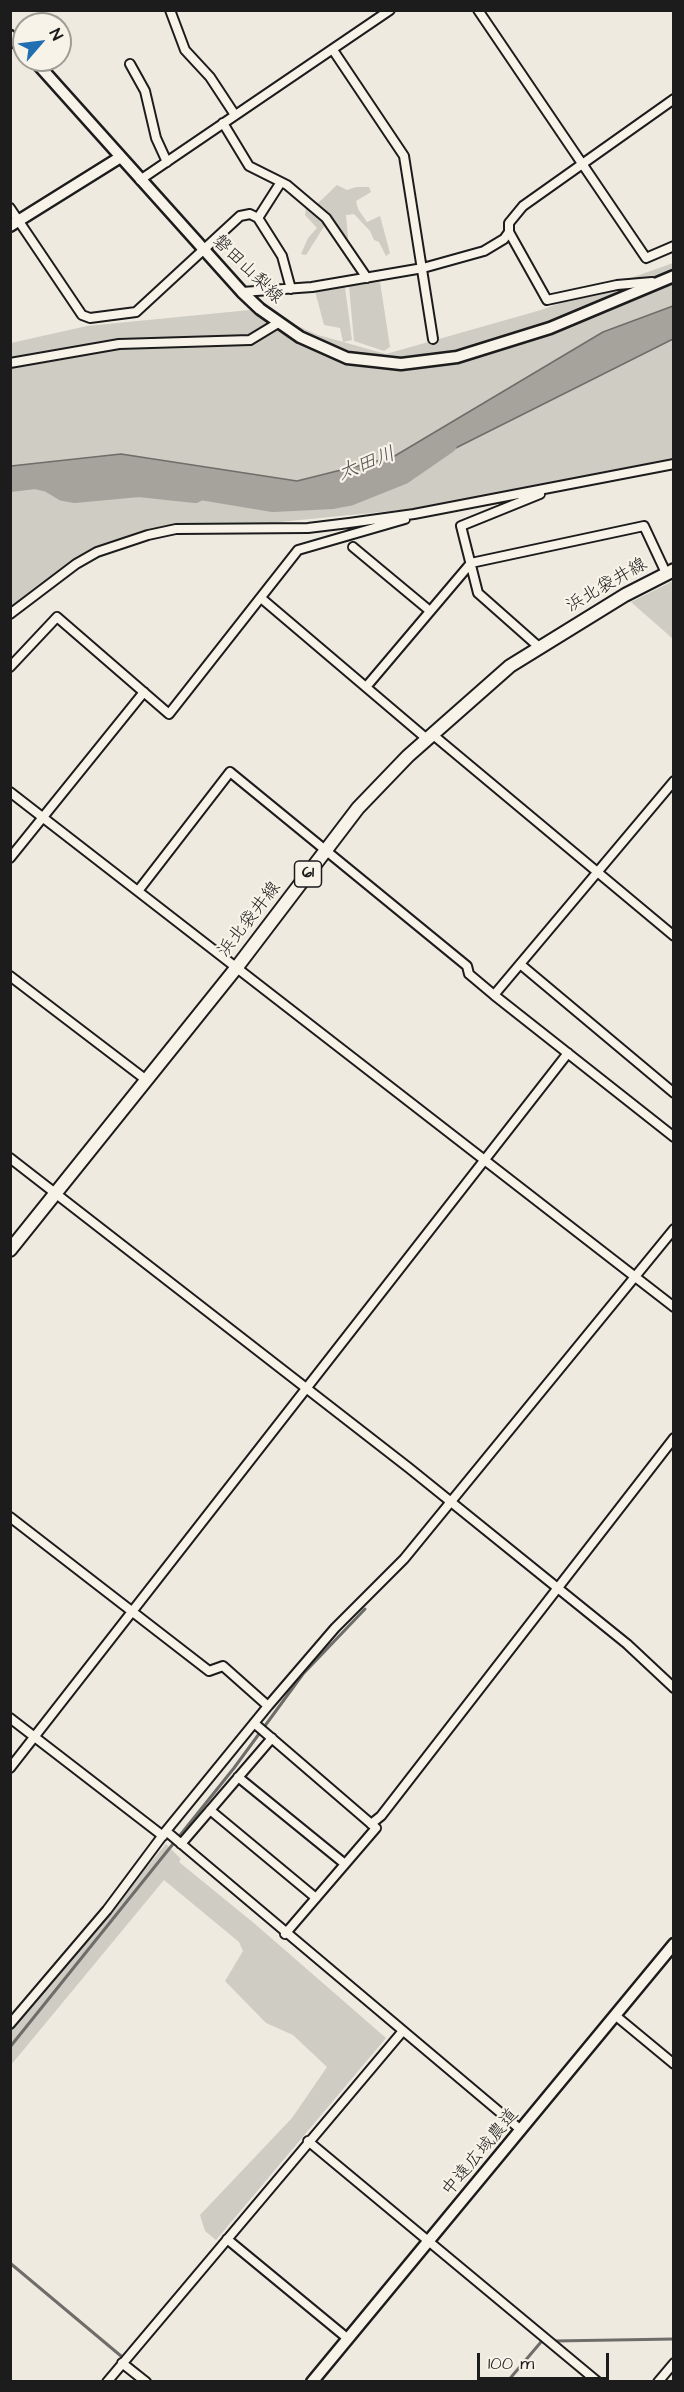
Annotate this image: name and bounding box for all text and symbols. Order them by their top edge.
north arrow [12,12,72,72]
text: N [44,25,68,44]
street label: 磐田山梨線 [207,231,287,309]
water label: 太田川 [335,443,399,487]
street label: 浜北袋井線 [563,554,651,618]
road number: 61 [294,861,322,887]
street label: 浜北袋井線 [214,878,286,962]
street label: 中遠広域農道 [438,2105,524,2201]
scale bar [480,2341,612,2379]
text: 100 m [488,2351,534,2376]

